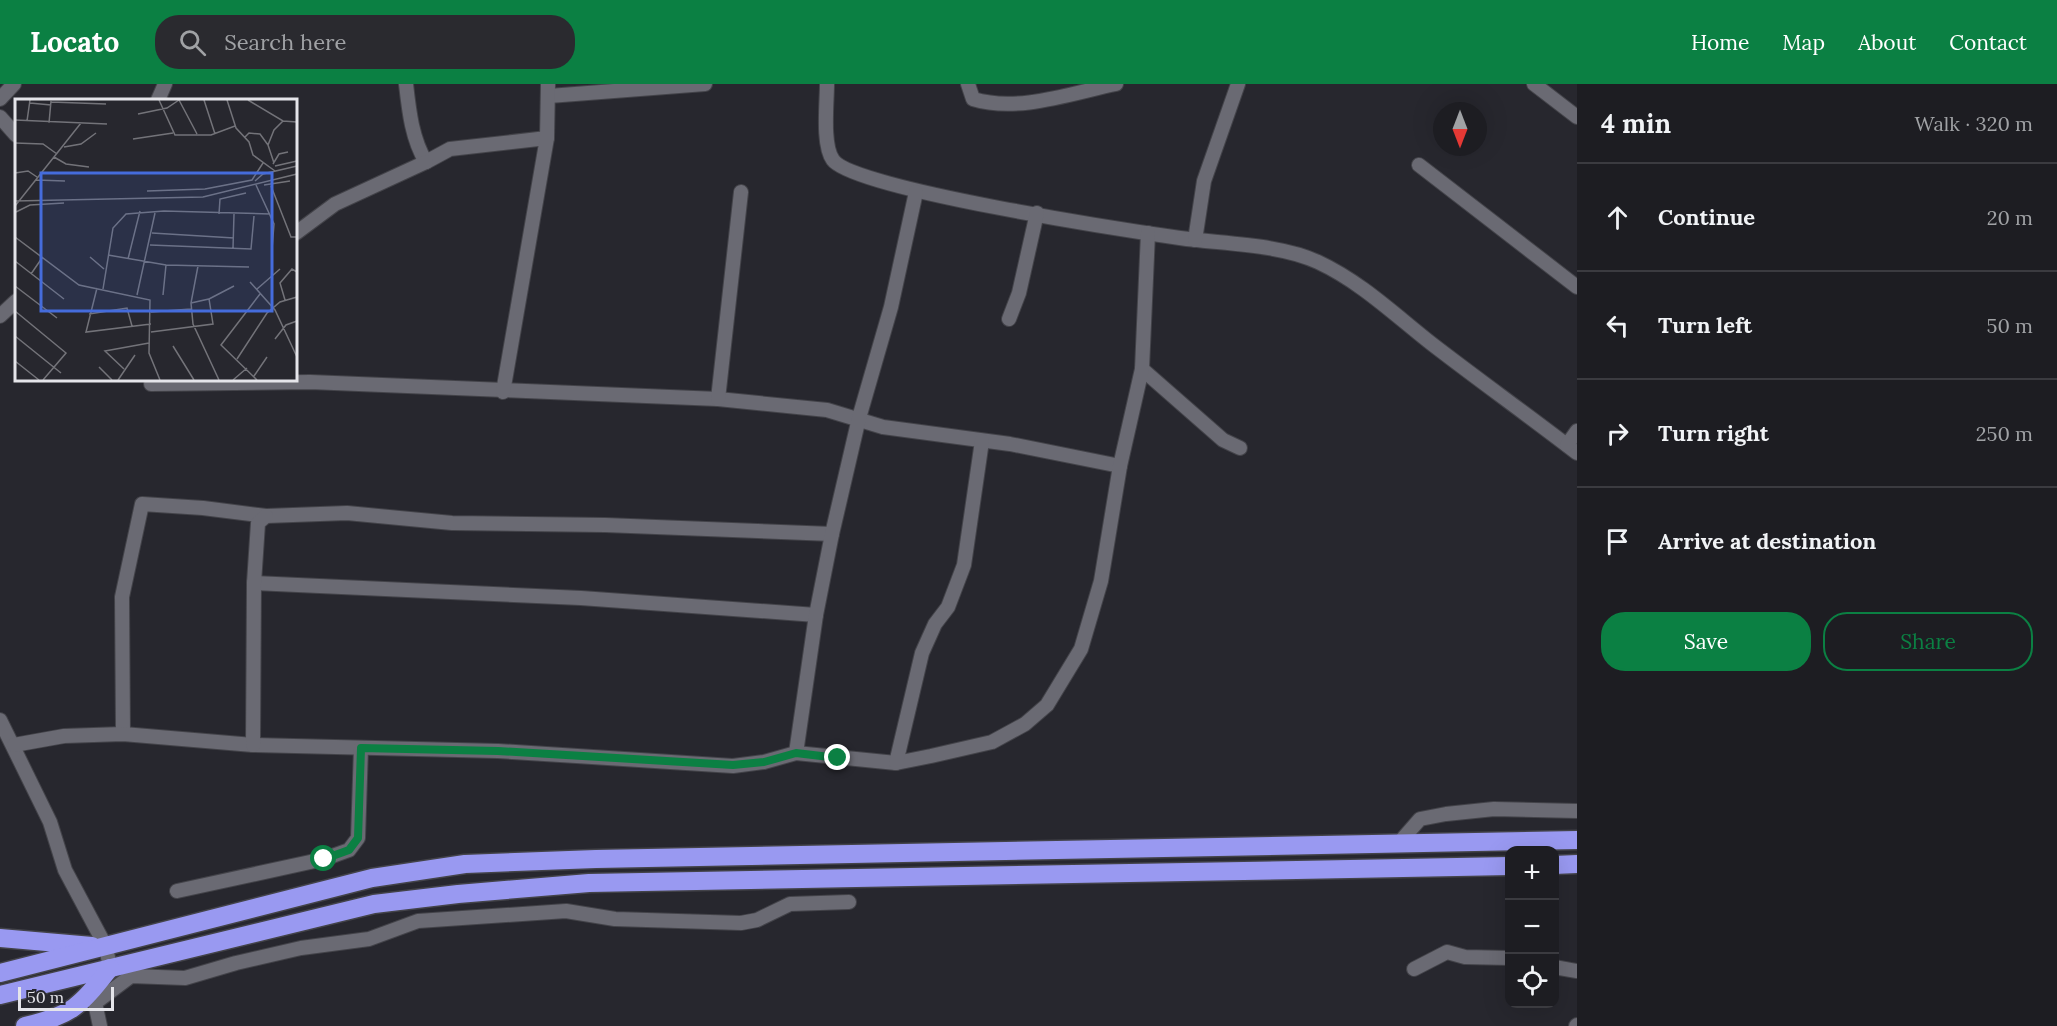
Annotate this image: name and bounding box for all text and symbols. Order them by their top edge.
search box [155,15,575,69]
text: Locato [30,24,119,60]
icon: search [176,26,209,59]
text: Search here [224,28,346,56]
text: Home [1691,29,1749,56]
text: Map [1782,29,1825,56]
text: About [1858,29,1916,56]
text: Contact [1949,29,2027,56]
inset map [15,99,297,381]
north arrow [1433,102,1487,156]
text: 4 min [1601,107,1671,140]
text: Walk · 320 m [1914,111,2033,136]
icon: ahead [1601,201,1634,234]
text: Continue [1658,203,1755,231]
text: 20 m [1987,205,2033,230]
icon: left [1601,309,1634,342]
text: Turn left [1658,311,1752,339]
text: 50 m [1987,313,2033,338]
icon: right [1601,417,1634,450]
text: Turn right [1658,419,1769,447]
text: 250 m [1976,421,2033,446]
icon: arrive [1601,525,1634,558]
text: Arrive at destination [1658,527,1876,555]
button: Save [1601,612,1811,671]
button: Share [1823,612,2033,671]
route end [824,744,850,770]
route start [310,845,336,871]
map controls [1505,846,1559,1008]
button: + [1505,846,1559,900]
button: − [1505,900,1559,954]
button: locate [1505,954,1559,1008]
scale bar [18,984,114,1012]
text: 50 m [27,987,64,1007]

